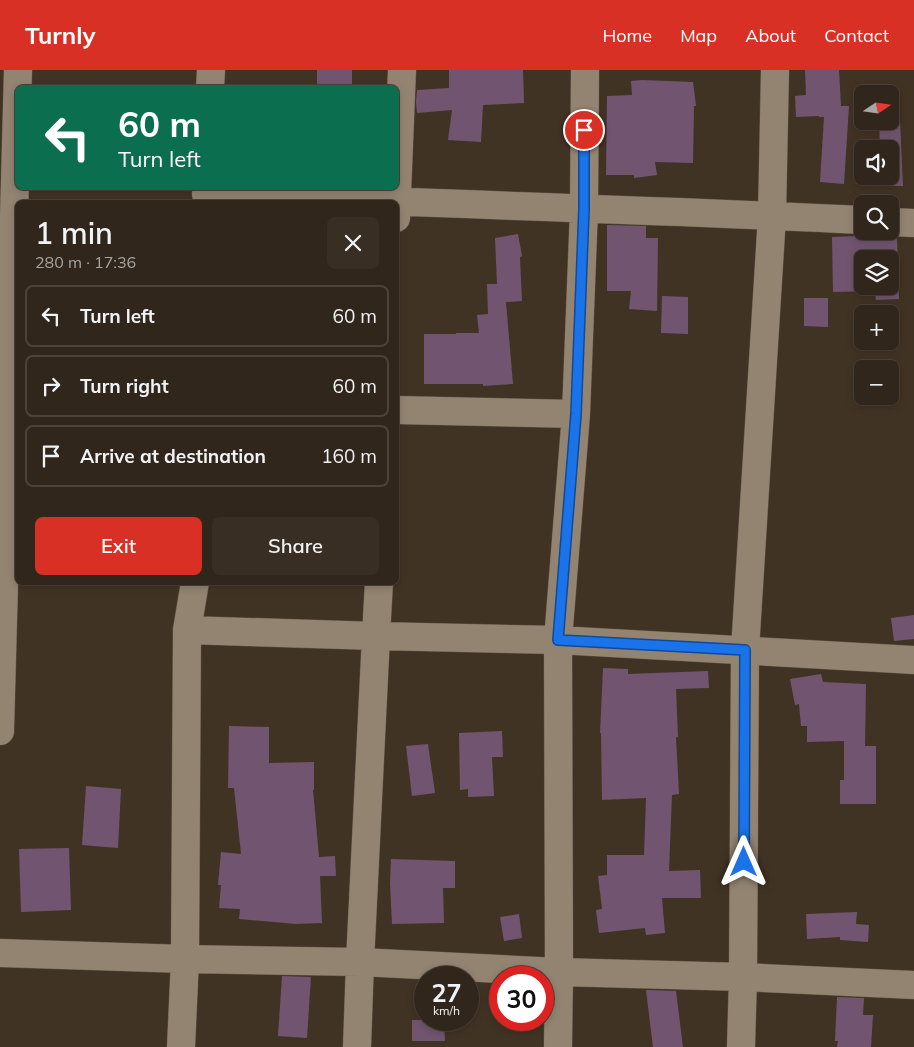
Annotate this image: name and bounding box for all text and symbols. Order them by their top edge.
text: Turnly [25,20,96,50]
text: Home [602,24,652,47]
text: Map [680,24,717,47]
text: About [745,24,796,47]
text: Contact [824,24,889,47]
north arrow [854,85,899,130]
map controls [854,85,899,405]
text: 60 m [118,102,201,146]
icon: left [35,105,100,170]
pin [563,109,605,151]
icon: arrive [570,116,598,144]
button: sound [854,140,899,185]
text: Turn left [118,145,201,173]
button: search [854,195,899,240]
text: 1 min [35,214,113,252]
button: close [327,217,379,269]
button: layers [854,250,899,295]
text: 280 m · 17:36 [35,252,136,272]
icon: left [37,302,65,330]
text: Turn left [80,304,155,328]
text: 60 m [333,304,377,328]
button: + [854,305,899,350]
button: − [854,360,899,405]
icon: right [37,372,65,400]
text: Turn right [80,374,169,398]
text: 60 m [333,374,377,398]
icon: arrive [37,442,65,470]
text: Arrive at destination [80,444,266,468]
text: 160 m [321,444,377,468]
button: Exit [35,517,202,575]
button: Share [212,517,379,575]
position arrow [717,835,769,887]
speed limit sign: 30 [489,966,554,1031]
text: 27 [431,977,462,1008]
text: km/h [433,1003,460,1018]

